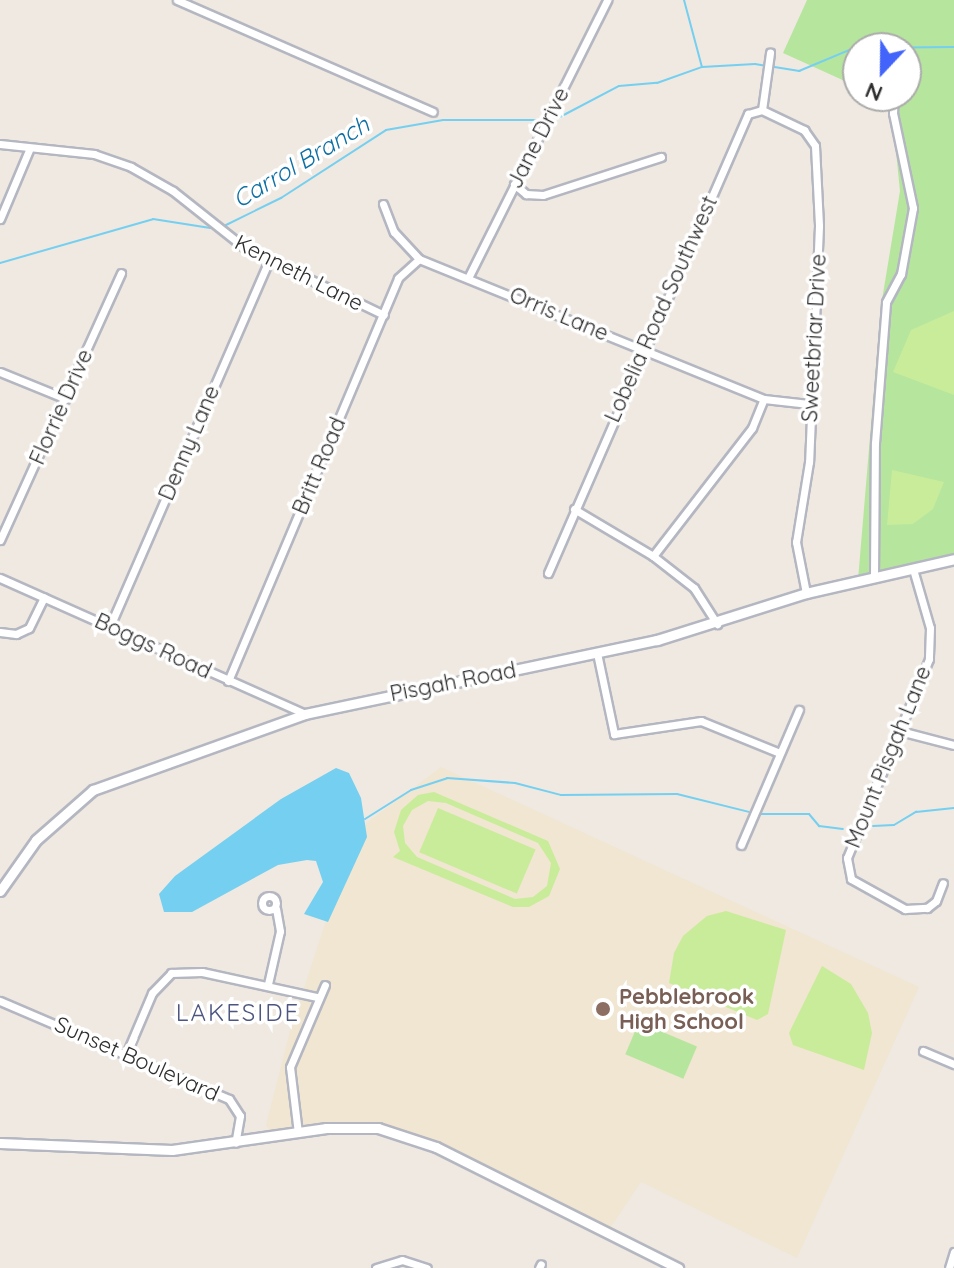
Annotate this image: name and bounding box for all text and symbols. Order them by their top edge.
north arrow [842,32,922,112]
text: N [861,76,887,108]
street label: Jane Drive [501,83,575,193]
water label: Carrol Branch [228,110,374,214]
street label: Lobelia Road Southwest [599,192,723,426]
street label: Kenneth Lane [230,229,368,317]
street label: Sweetbriar Drive [796,253,832,423]
street label: Orris Lane [506,281,612,347]
street label: Florrie Drive [24,345,98,469]
street label: Denny Lane [153,381,225,505]
street label: Britt Road [287,413,351,519]
street label: Boggs Road [90,607,216,685]
street label: Pisgah Road [388,657,518,707]
street label: Mount Pisgah Lane [839,662,937,852]
place label: Pebblebrook High School [619,983,754,1034]
district label: LAKESIDE [176,999,300,1027]
marker: Pebblebrook High School [594,1000,612,1018]
street label: Sunset Boulevard [51,1011,223,1107]

